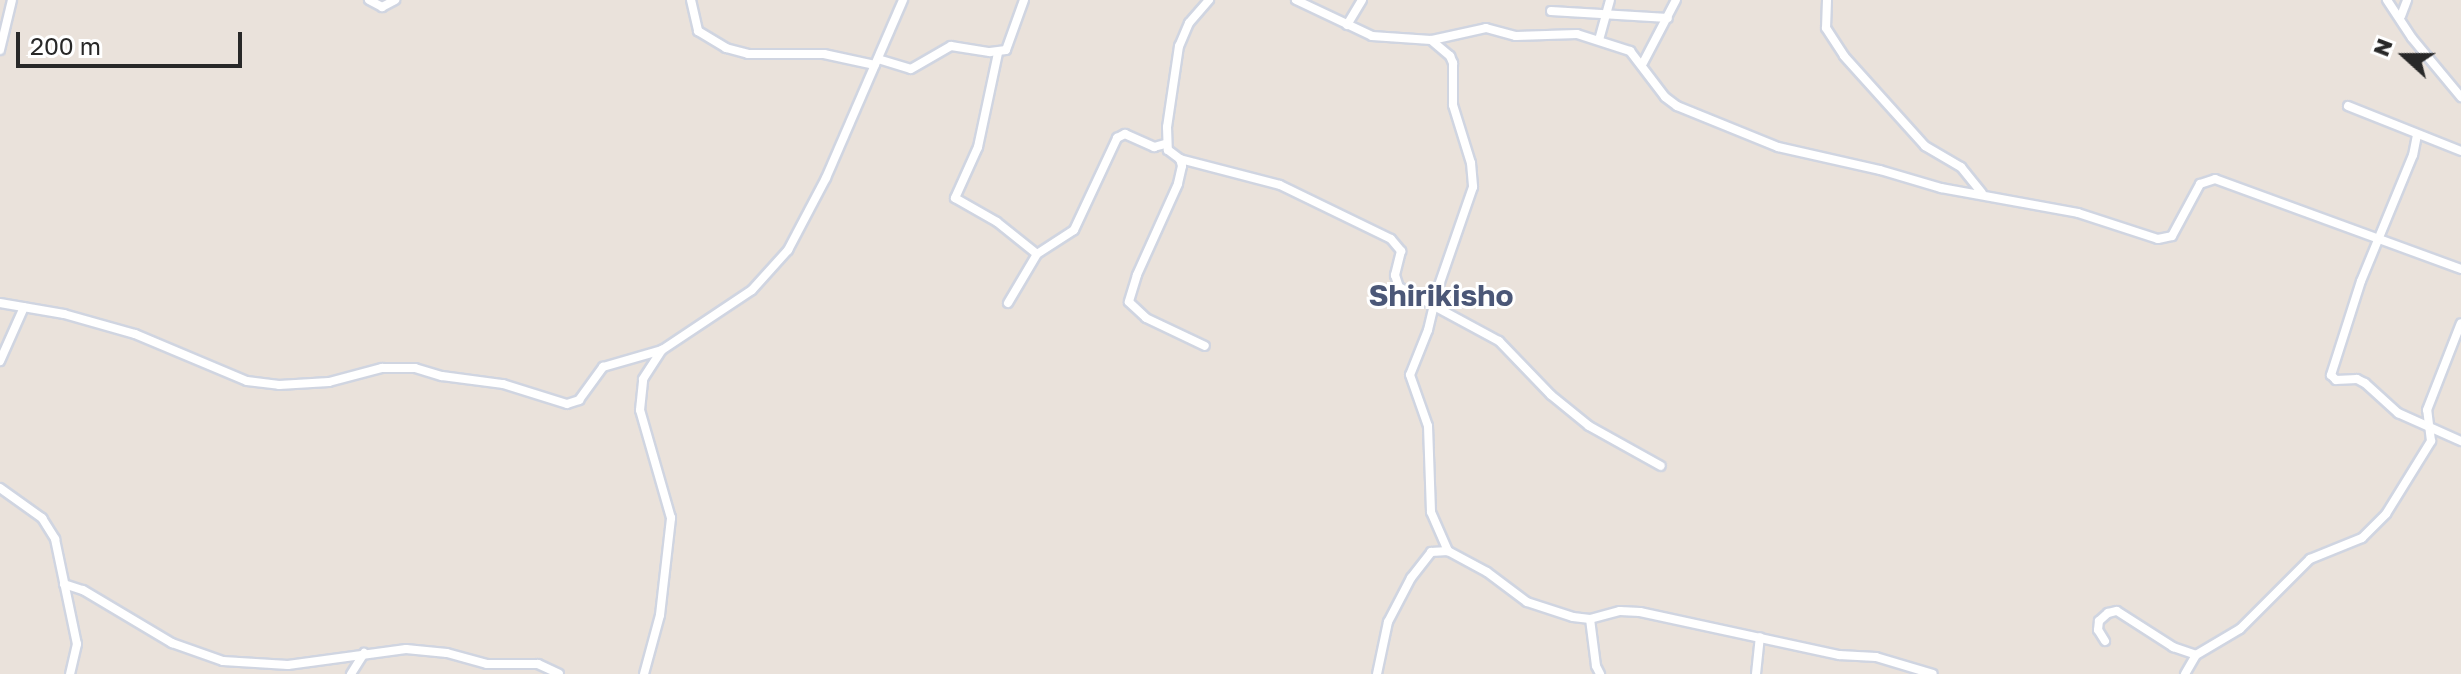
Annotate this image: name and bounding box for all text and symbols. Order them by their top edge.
scale bar [20,16,246,66]
north arrow [2365,16,2445,96]
text: 200 m [30,31,101,60]
text: N [2367,35,2398,60]
district label: Shirikisho [1369,277,1513,313]

